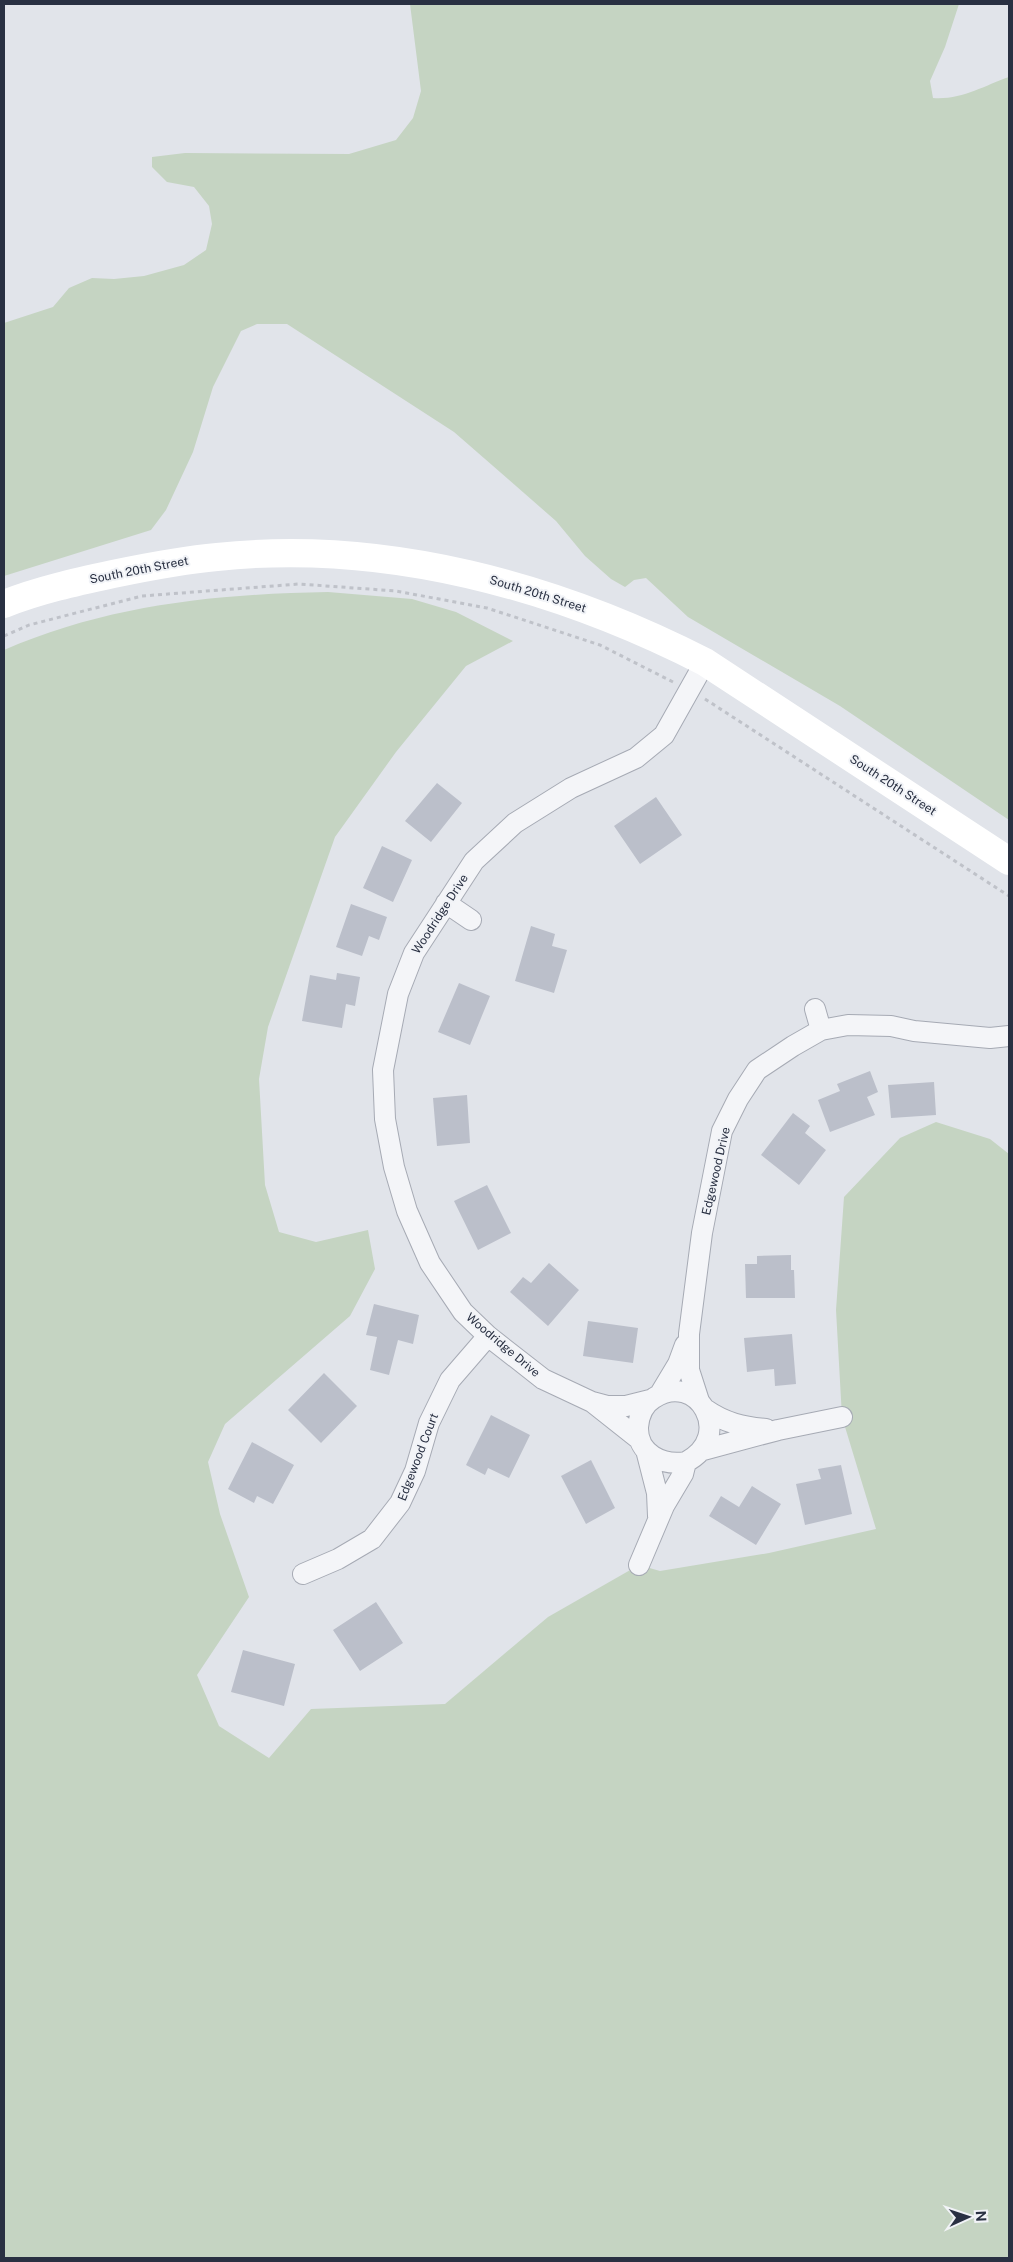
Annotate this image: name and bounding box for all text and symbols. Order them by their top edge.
street label: South 20th Street [88,553,190,586]
street label: South 20th Street [488,573,588,615]
street label: South 20th Street [847,752,939,818]
street label: Woodridge Drive [409,871,471,956]
street label: Edgewood Drive [699,1125,733,1216]
street label: Woodridge Drive [463,1310,543,1380]
street label: Edgewood Court [395,1411,441,1503]
north arrow [943,2192,993,2242]
text: N [973,2210,989,2222]

